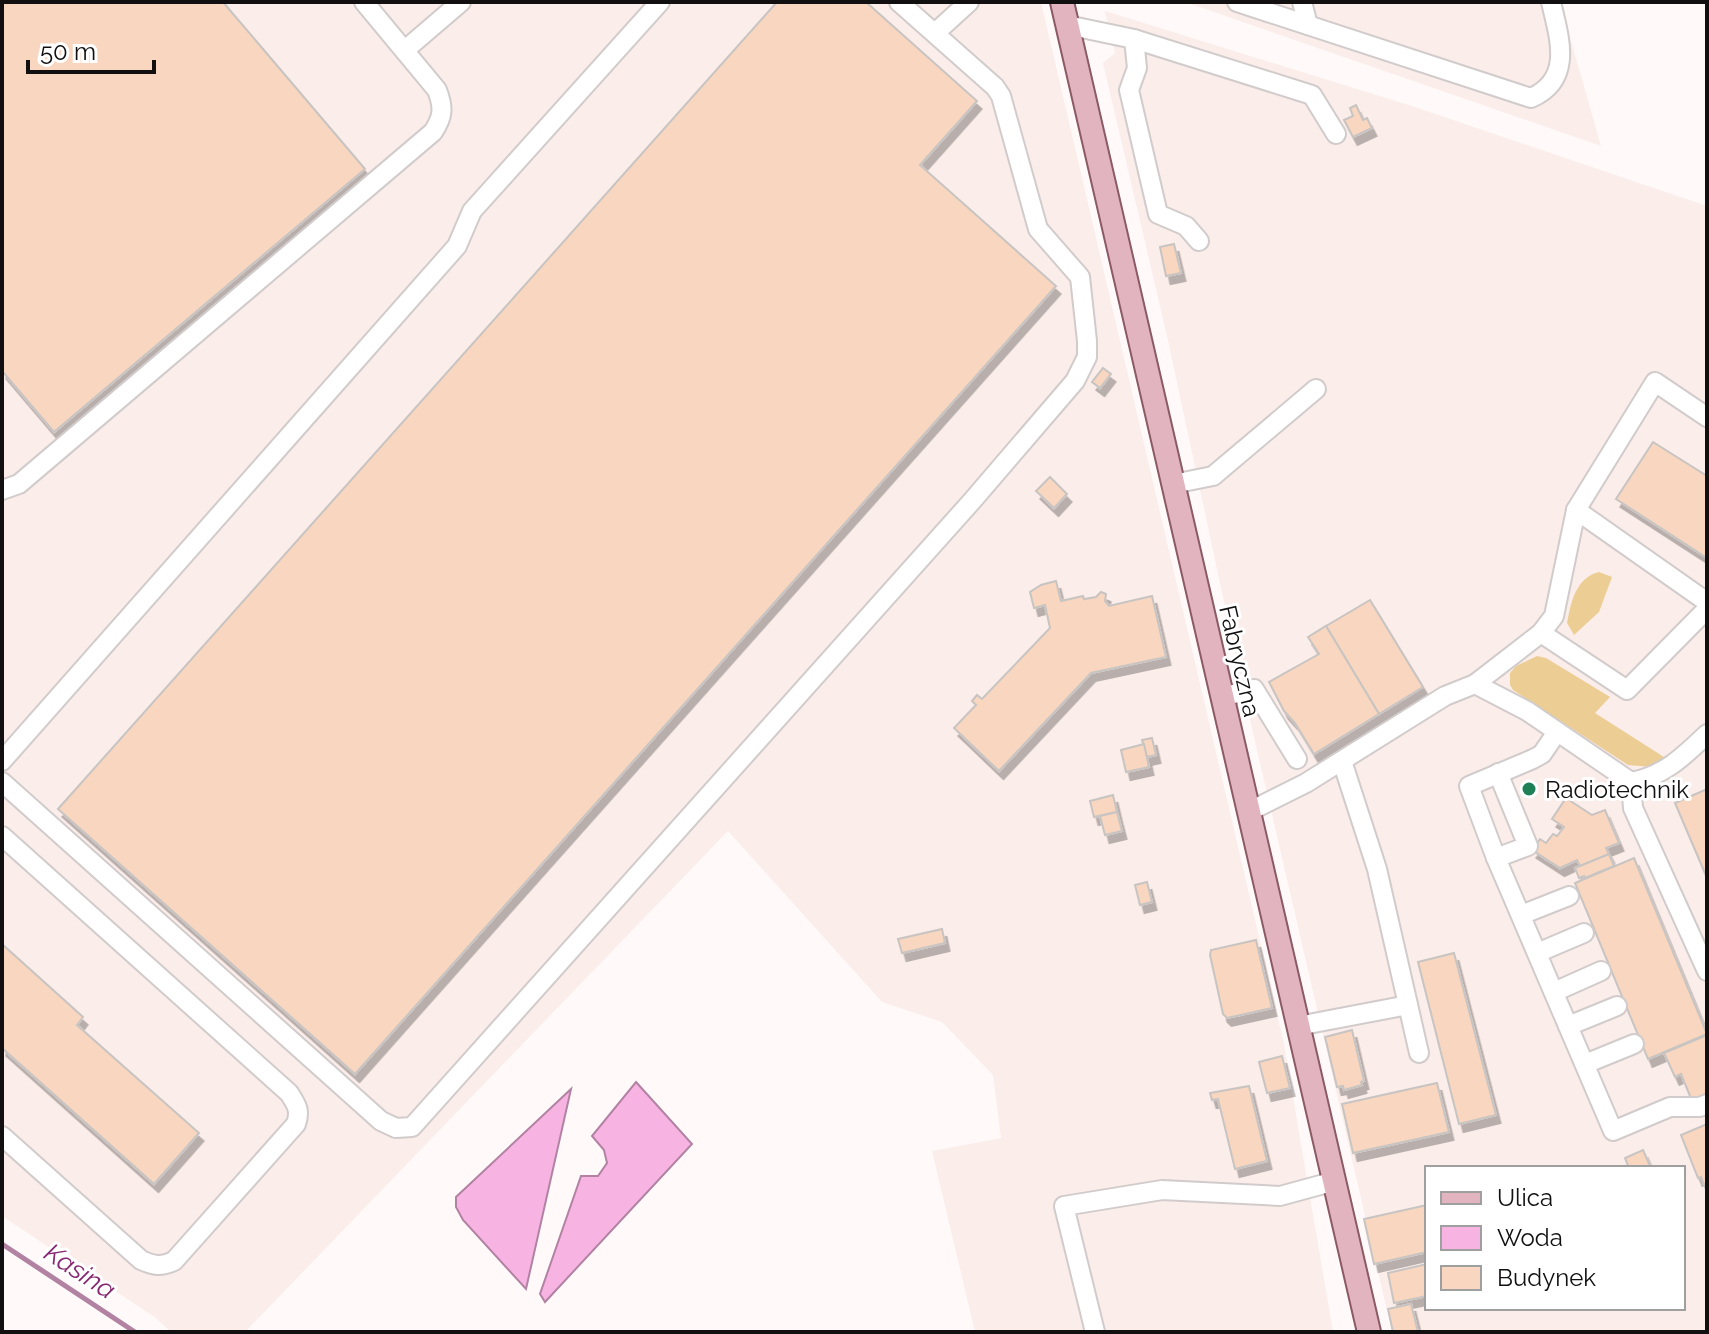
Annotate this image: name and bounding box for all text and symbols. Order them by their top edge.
scale bar [28,24,154,74]
text: 50 m [40,37,96,66]
street label: Fabryczna [1213,602,1267,720]
place label: Radiotechnik [1545,775,1689,804]
marker: Radiotechnik [1520,780,1538,798]
legend [1425,1166,1685,1310]
text: Ulica [1497,1183,1553,1212]
text: Woda [1497,1223,1563,1252]
water label: Kasina [39,1237,121,1305]
text: Budynek [1497,1263,1596,1292]

